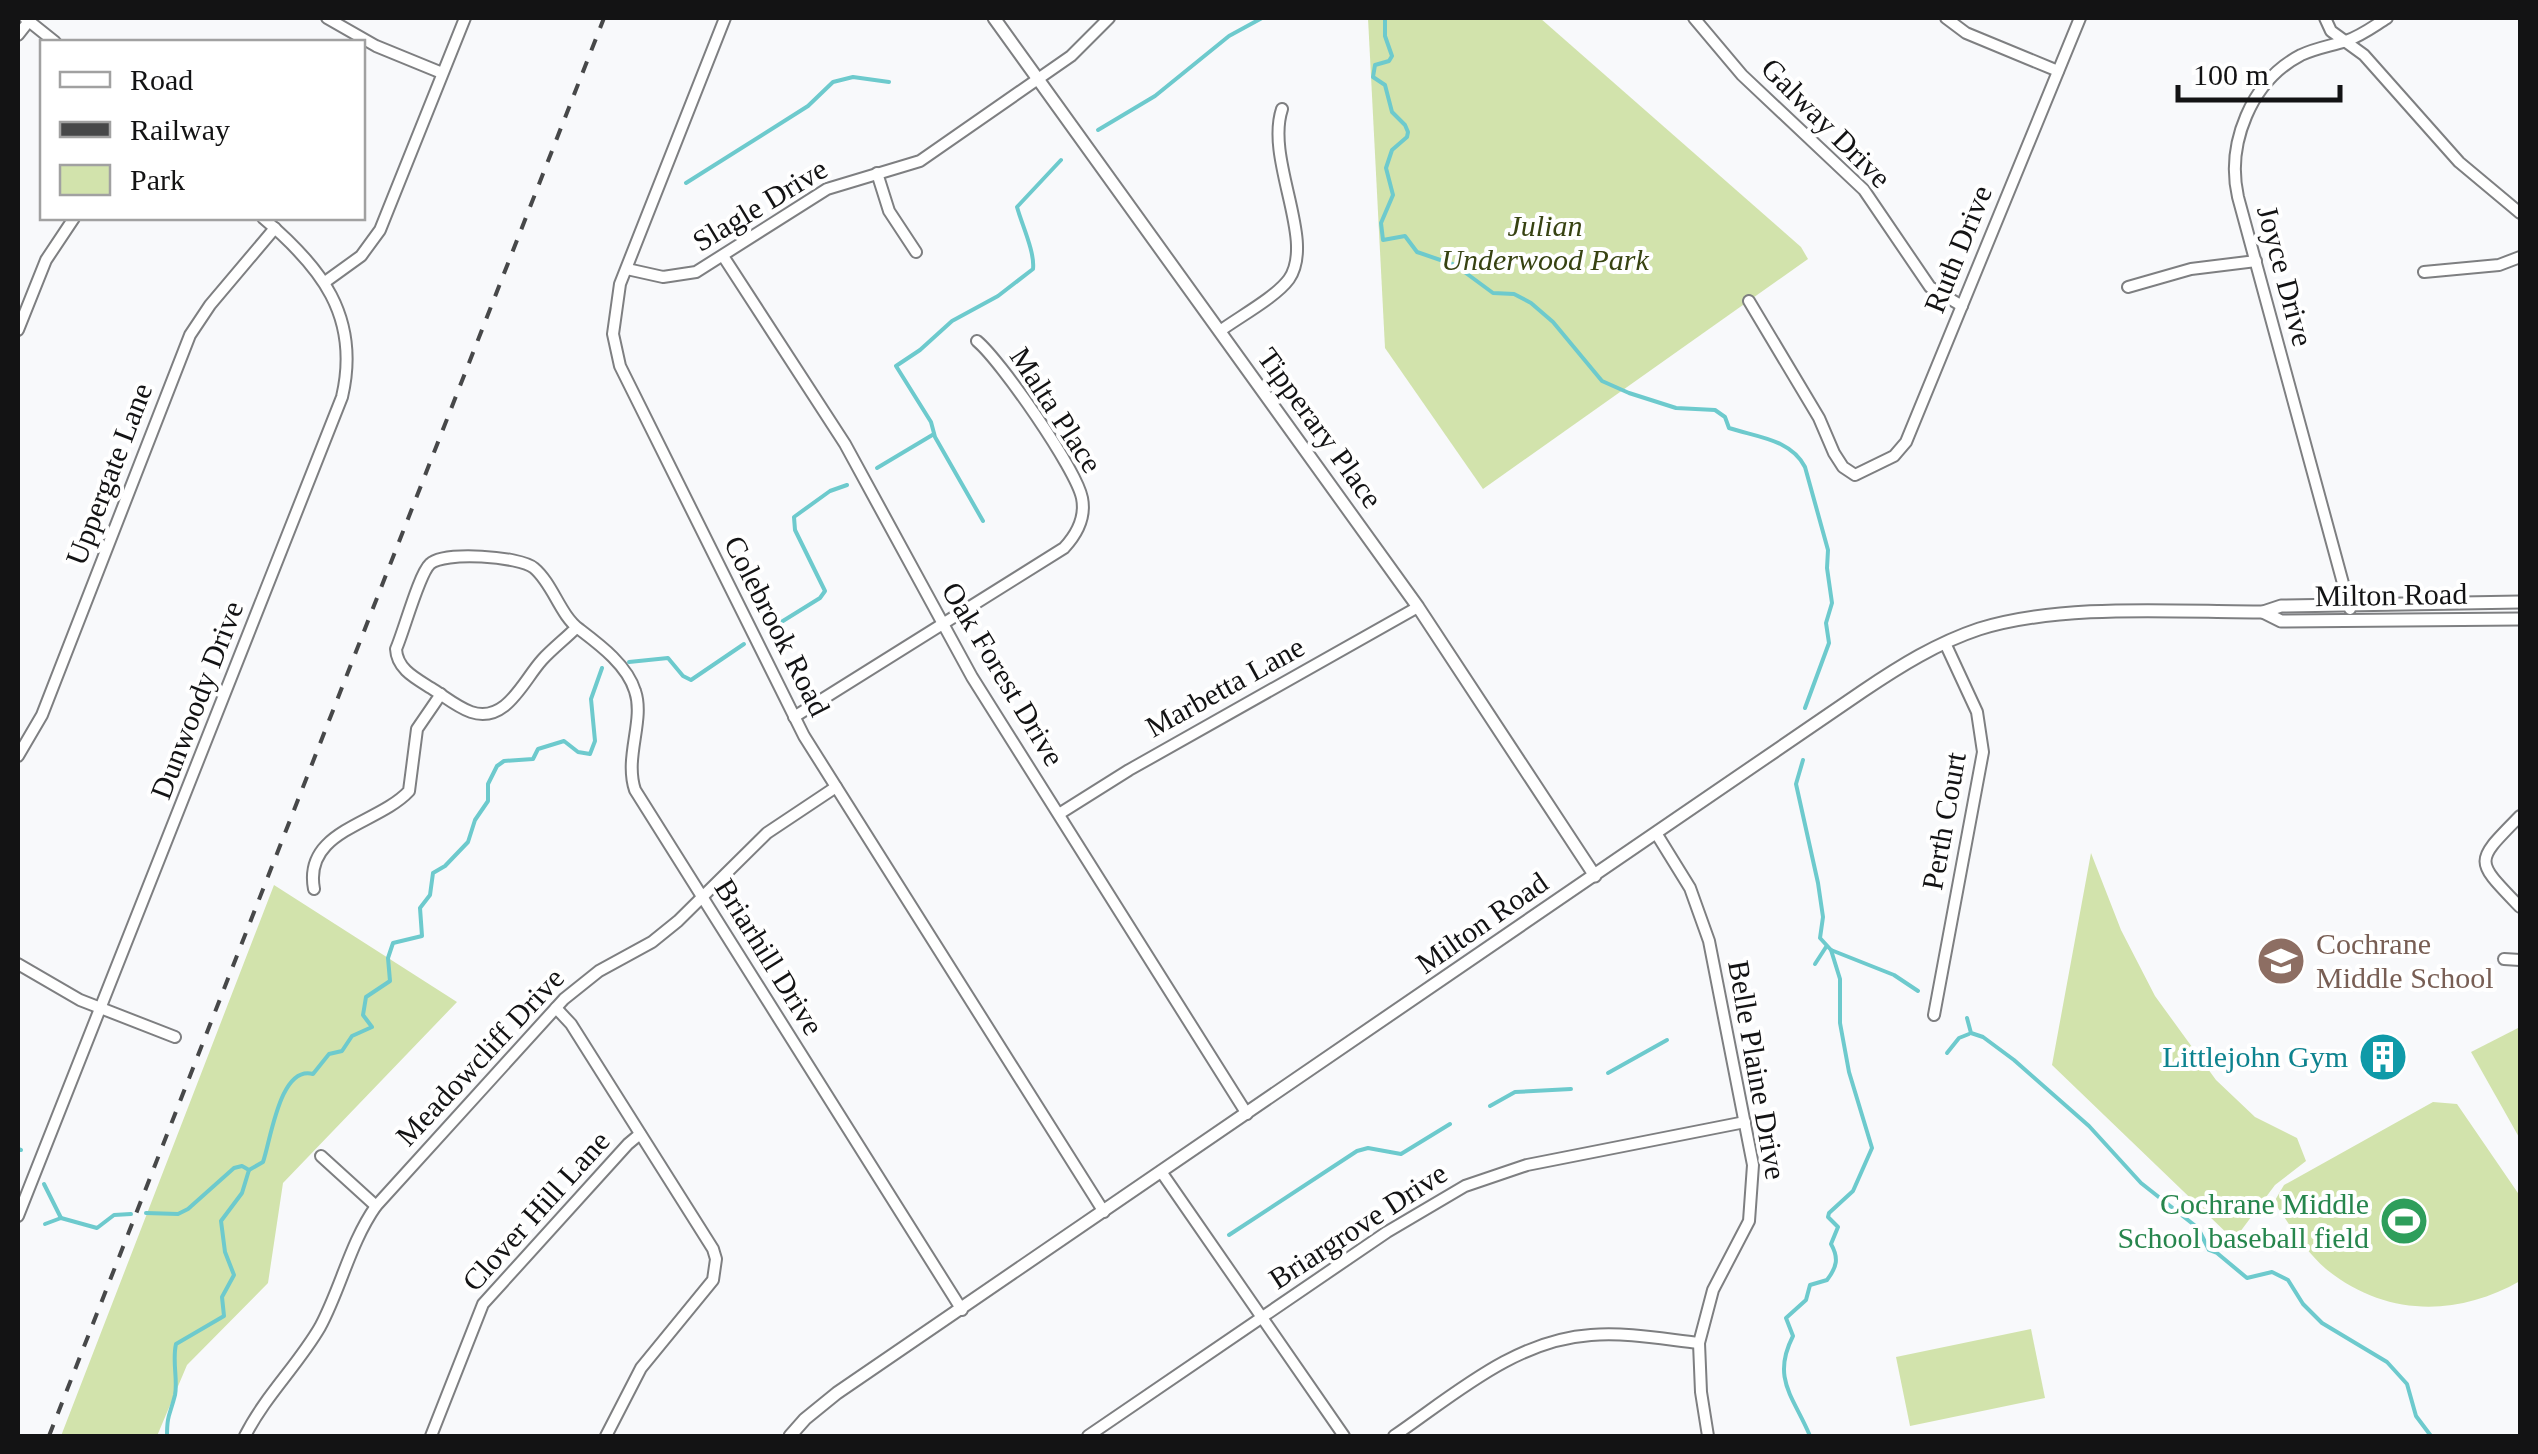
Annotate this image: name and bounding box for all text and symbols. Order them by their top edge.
legend [40,40,365,220]
scale bar [2178,40,2340,102]
street label: Galway Drive [1755,51,1898,194]
text: 100 m [2193,58,2269,91]
text: Road [130,63,193,96]
text: Railway [130,113,230,146]
street label: Slagle Drive [687,152,833,258]
text: Park [130,163,185,196]
street label: Ruth Drive [1917,180,1998,317]
street label: Joyce Drive [2251,202,2320,350]
park label: Julian Underwood Park [1441,209,1649,276]
street label: Malta Place [1004,341,1109,478]
street label: Tipperary Place [1251,341,1390,514]
street label: Uppergate Lane [59,378,158,569]
street label: Colebrook Road [718,530,837,721]
street label: Oak Forest Drive [936,576,1071,772]
street label: Milton Road [2314,577,2468,612]
street label: Dunwoody Drive [144,596,249,803]
street label: Marbetta Lane [1140,630,1310,744]
street label: Perth Court [1915,749,1972,892]
street label: Milton Road [1410,865,1554,980]
street label: Briarhill Drive [708,873,830,1041]
place label: Cochrane Middle School [2316,927,2494,994]
school or university icon: Cochrane Middle School [2255,935,2307,987]
street label: Belle Plaine Drive [1722,958,1793,1182]
street label: Meadowcliff Drive [389,961,570,1152]
building icon: Littlejohn Gym [2357,1031,2409,1083]
place label: Littlejohn Gym [2162,1040,2348,1073]
street label: Clover Hill Lane [455,1124,616,1297]
street label: Briargrove Drive [1263,1156,1453,1295]
place label: Cochrane Middle School baseball field [2117,1187,2369,1254]
sports icon: Cochrane Middle School baseball field [2378,1195,2430,1247]

